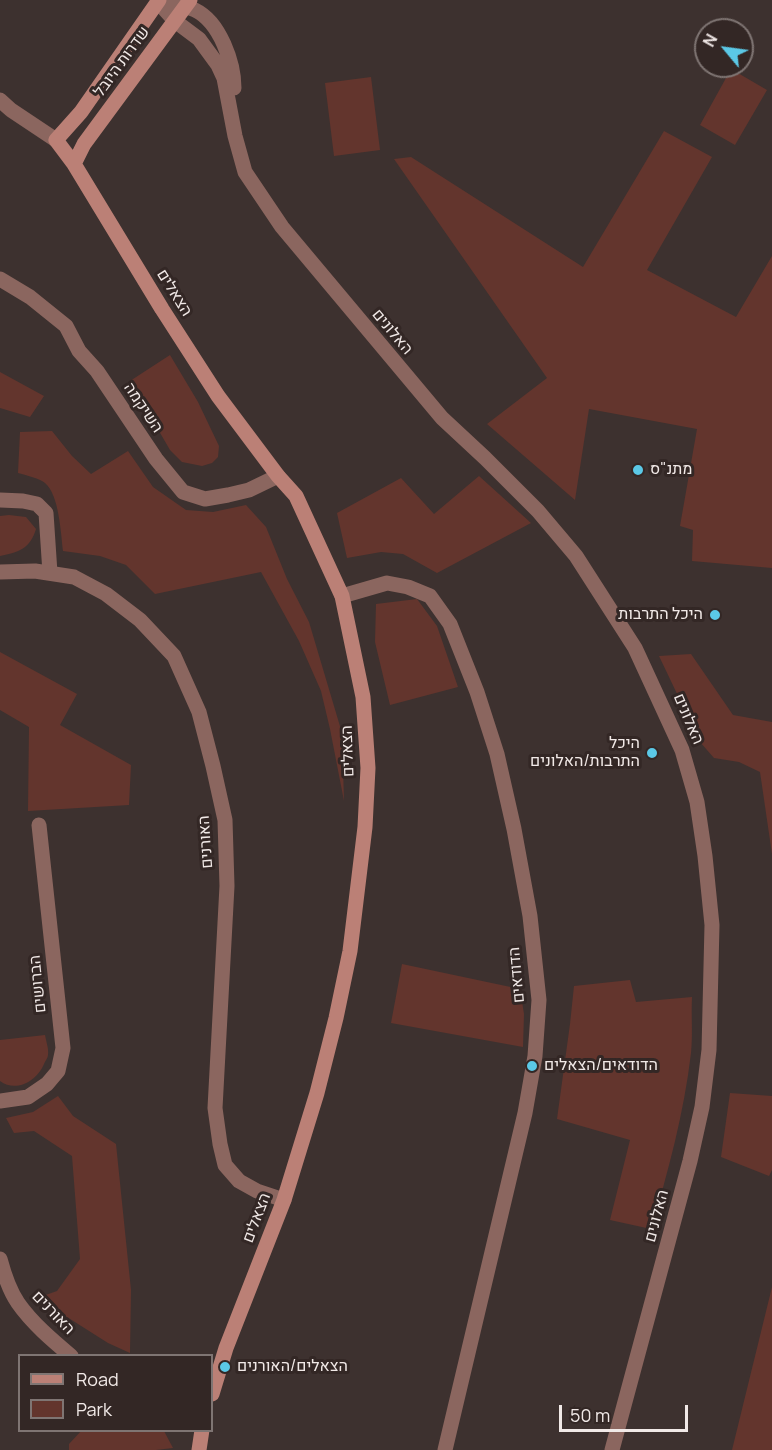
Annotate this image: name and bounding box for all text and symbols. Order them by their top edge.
north arrow [694,18,754,78]
street label: שדרות היובל [90,23,154,101]
text: N [698,30,722,51]
street label: הצאלים [152,266,196,320]
street label: האלונים [367,305,417,359]
street label: השיקמה [119,379,167,437]
place label: מתנ"ס [650,460,692,480]
marker: מתנ"ס [631,463,645,477]
place label: היכל התרבות [618,605,703,625]
marker: היכל התרבות [708,608,722,622]
street label: האלונים [669,691,707,747]
street label: הצאלים [338,725,358,777]
place label: היכל התרבות/האלונים [530,734,640,772]
marker: היכל התרבות/האלונים [645,746,659,760]
street label: האורנים [195,815,217,869]
street label: הדודאים [505,946,529,1004]
street label: הברושים [25,954,51,1014]
place label: הדודאים/הצאלים [544,1056,658,1076]
marker: הדודאים/הצאלים [525,1059,539,1073]
street label: האלונים [641,1188,673,1244]
street label: הצאלים [239,1190,275,1246]
street label: האורנים [28,1287,78,1339]
legend [18,1354,213,1432]
place label: הצאלים/האורנים [237,1357,348,1377]
marker: הצאלים/האורנים [218,1360,232,1374]
text: Road [76,1367,119,1391]
scale bar [562,1393,691,1431]
text: Park [76,1397,112,1421]
text: 50 m [570,1403,610,1427]

